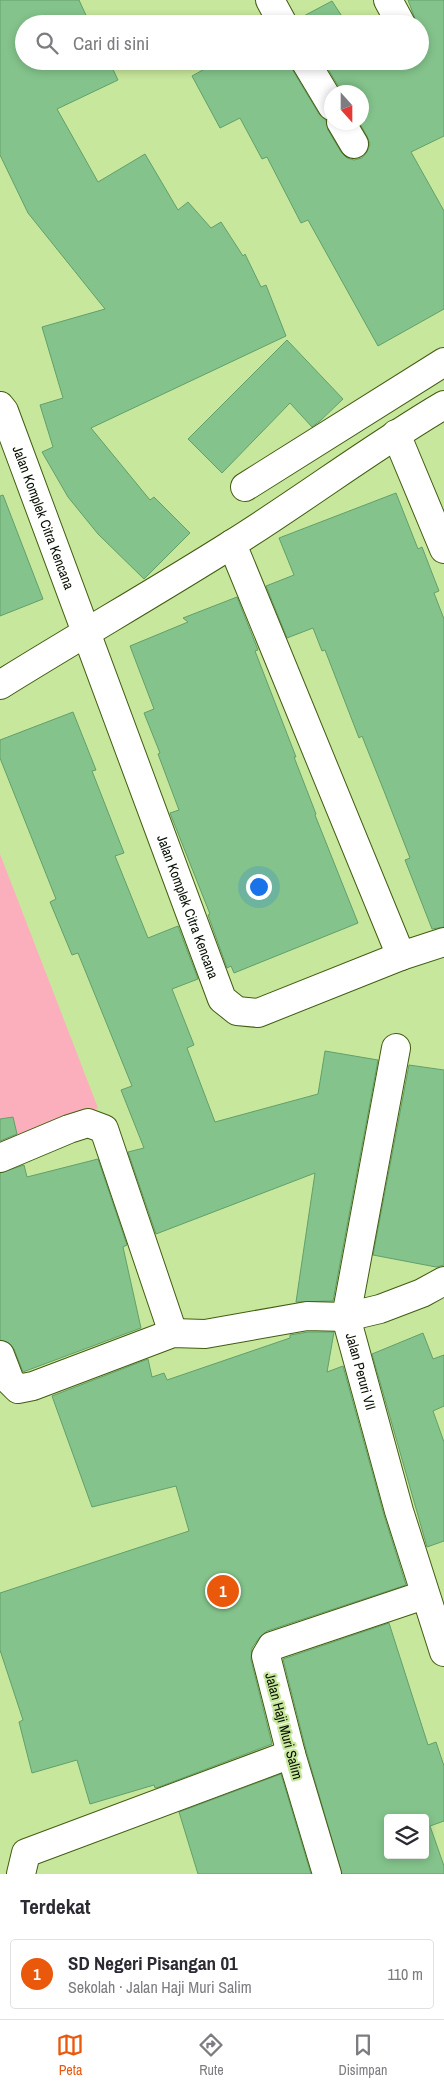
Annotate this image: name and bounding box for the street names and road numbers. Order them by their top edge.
street label: Jalan Komplek Citra Kencana [9,443,79,593]
street label: Jalan Komplek Citra Kencana [153,832,223,982]
street label: Jalan Peruri VII [342,1331,380,1412]
street label: Jalan Haji Muri Salim [261,1671,307,1781]

